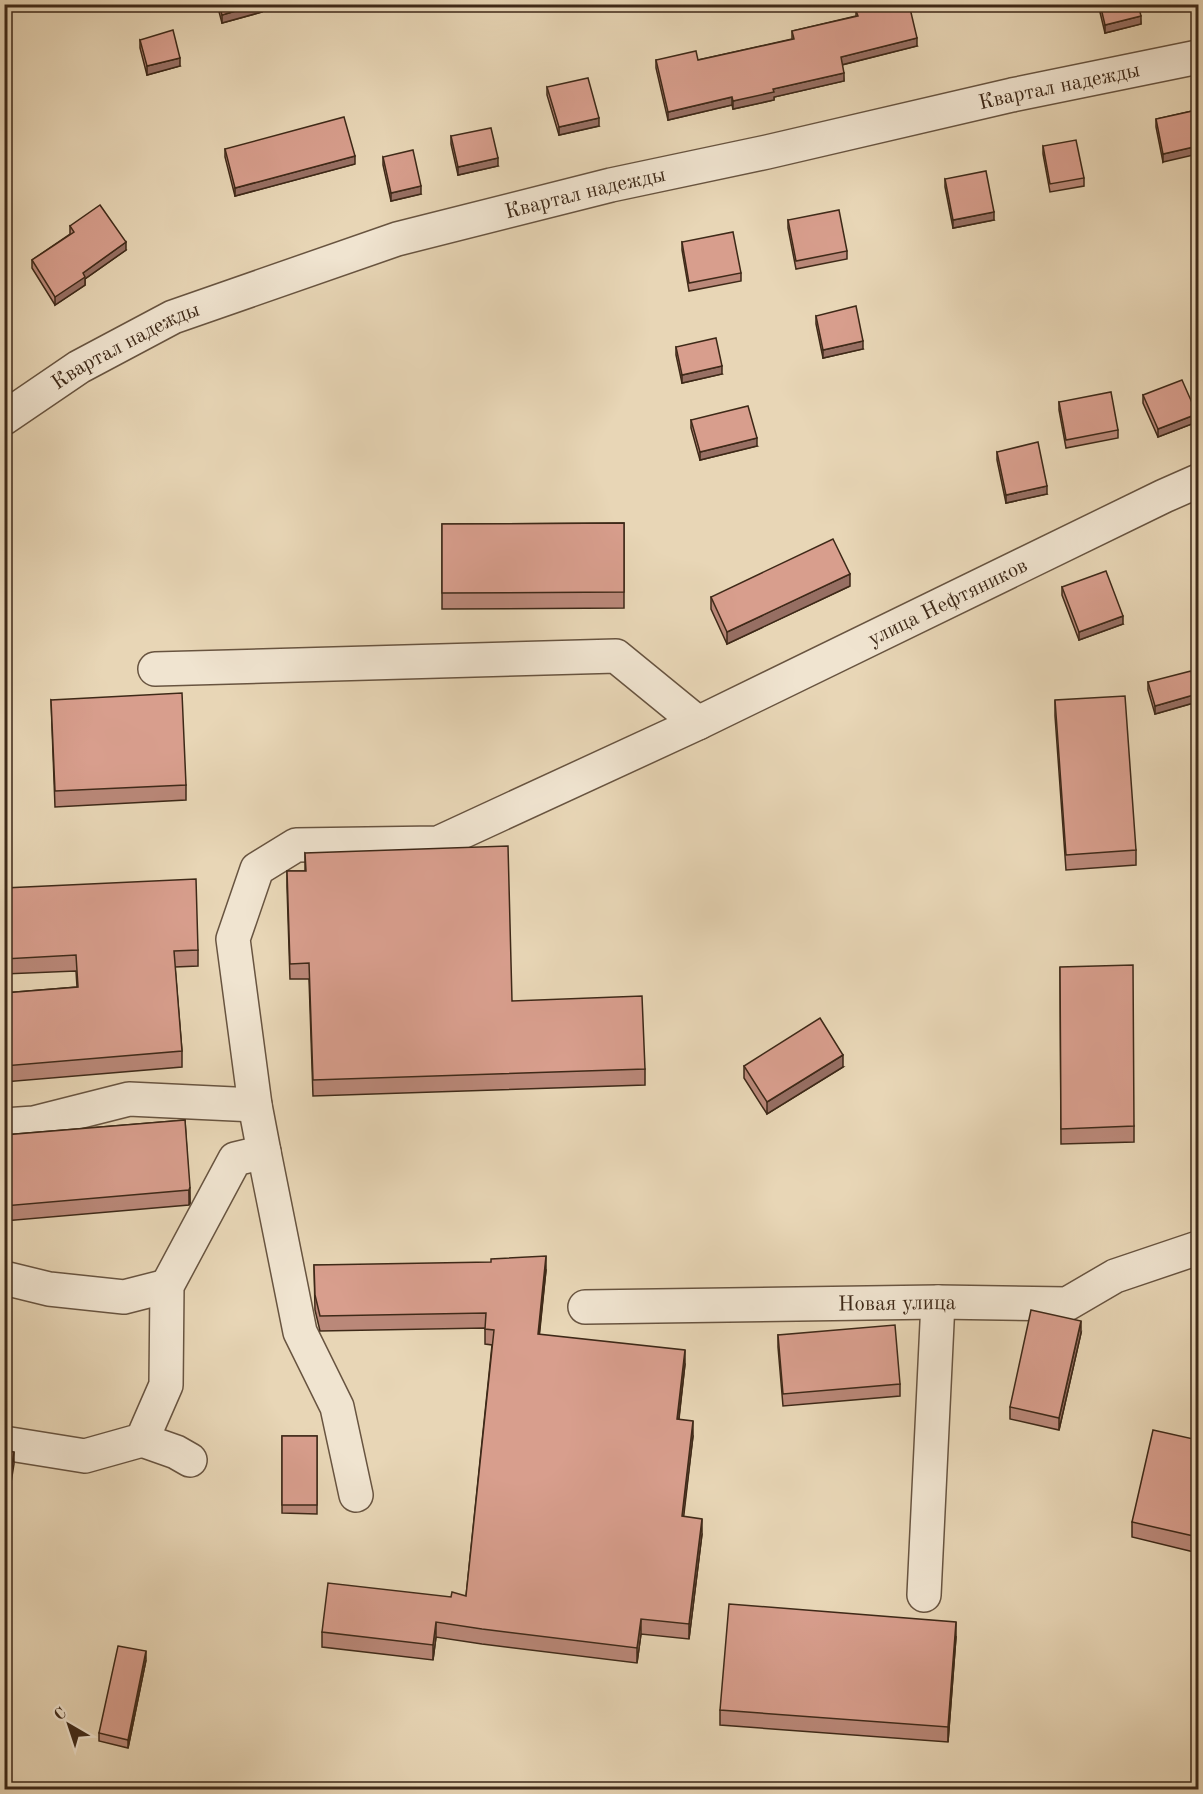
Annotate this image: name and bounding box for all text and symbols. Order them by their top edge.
street label: Квартал надежды [977,60,1142,114]
street label: Квартал надежды [503,165,668,223]
street label: Квартал надежды [48,300,203,394]
street label: улица Нефтяников [865,555,1031,651]
street label: Новая улица [838,1293,956,1315]
north arrow [39,1695,99,1755]
text: С [52,1705,70,1724]

